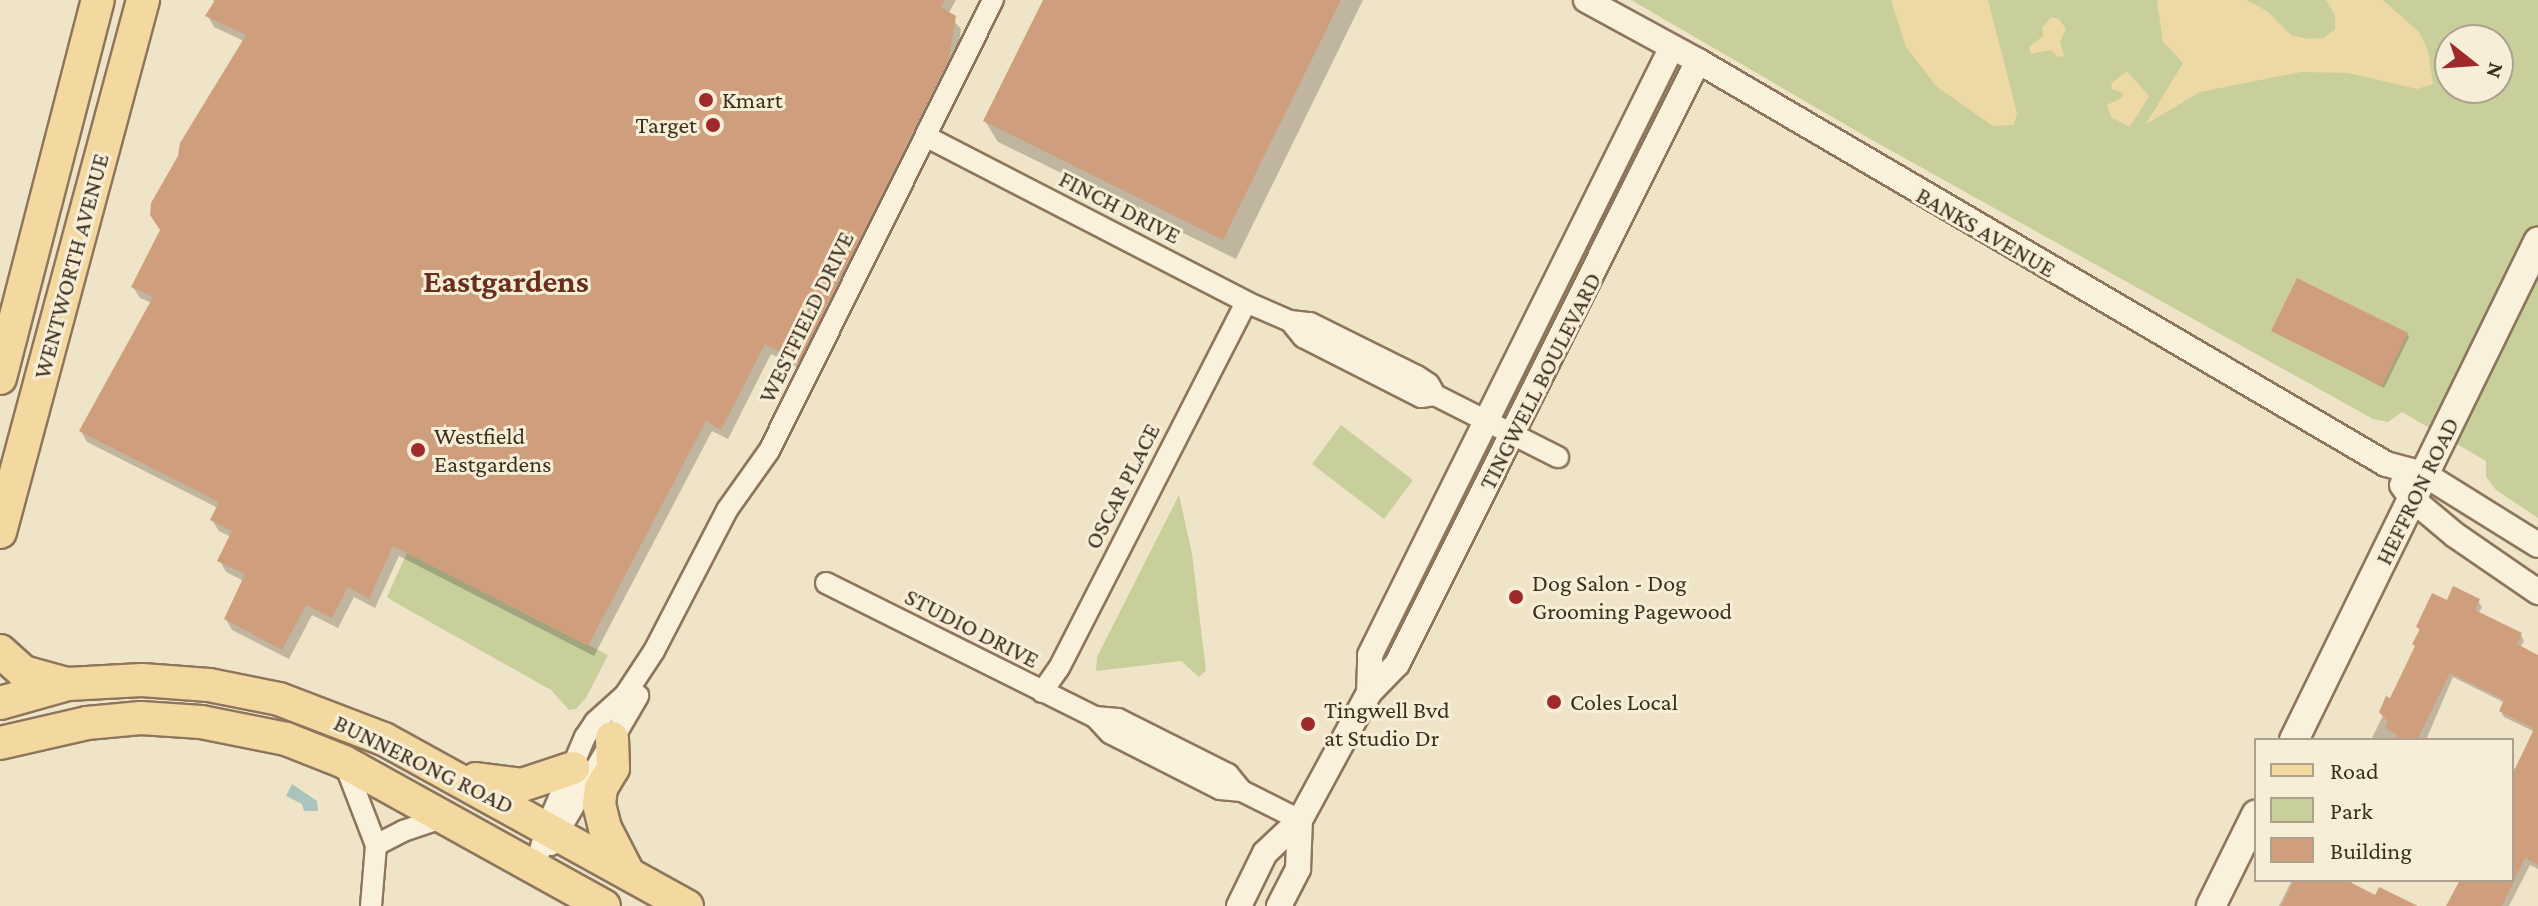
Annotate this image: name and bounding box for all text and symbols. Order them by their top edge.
north arrow [2434,24,2514,104]
text: N [2481,60,2510,81]
place label: Kmart [722,86,783,114]
marker: Kmart [697,91,715,109]
place label: Target [636,111,697,139]
marker: Target [704,116,722,134]
street label: WENTWORTH AVENUE [27,150,115,382]
street label: FINCH DRIVE [1054,164,1186,250]
street label: BANKS AVENUE [1911,180,2061,284]
street label: WESTFIELD DRIVE [752,227,860,407]
district label: Eastgardens [423,262,589,300]
street label: TINGWELL BOULEVARD [1473,268,1607,494]
street label: HEFFRON ROAD [2369,413,2465,569]
street label: OSCAR PLACE [1078,418,1166,554]
place label: Westfield Eastgardens [434,422,551,478]
marker: Westfield Eastgardens [409,441,427,459]
place label: Dog Salon - Dog Grooming Pagewood [1532,569,1732,625]
street label: STUDIO DRIVE [900,582,1044,674]
marker: Dog Salon - Dog Grooming Pagewood [1507,588,1525,606]
place label: Coles Local [1570,688,1678,716]
marker: Coles Local [1545,693,1563,711]
place label: Tingwell Bvd at Studio Dr [1324,696,1450,752]
street label: BUNNERONG ROAD [329,708,519,820]
marker: Tingwell Bvd at Studio Dr [1299,715,1317,733]
legend [2254,738,2514,882]
text: Road [2330,757,2379,784]
text: Park [2330,797,2373,824]
text: Building [2330,837,2412,864]

